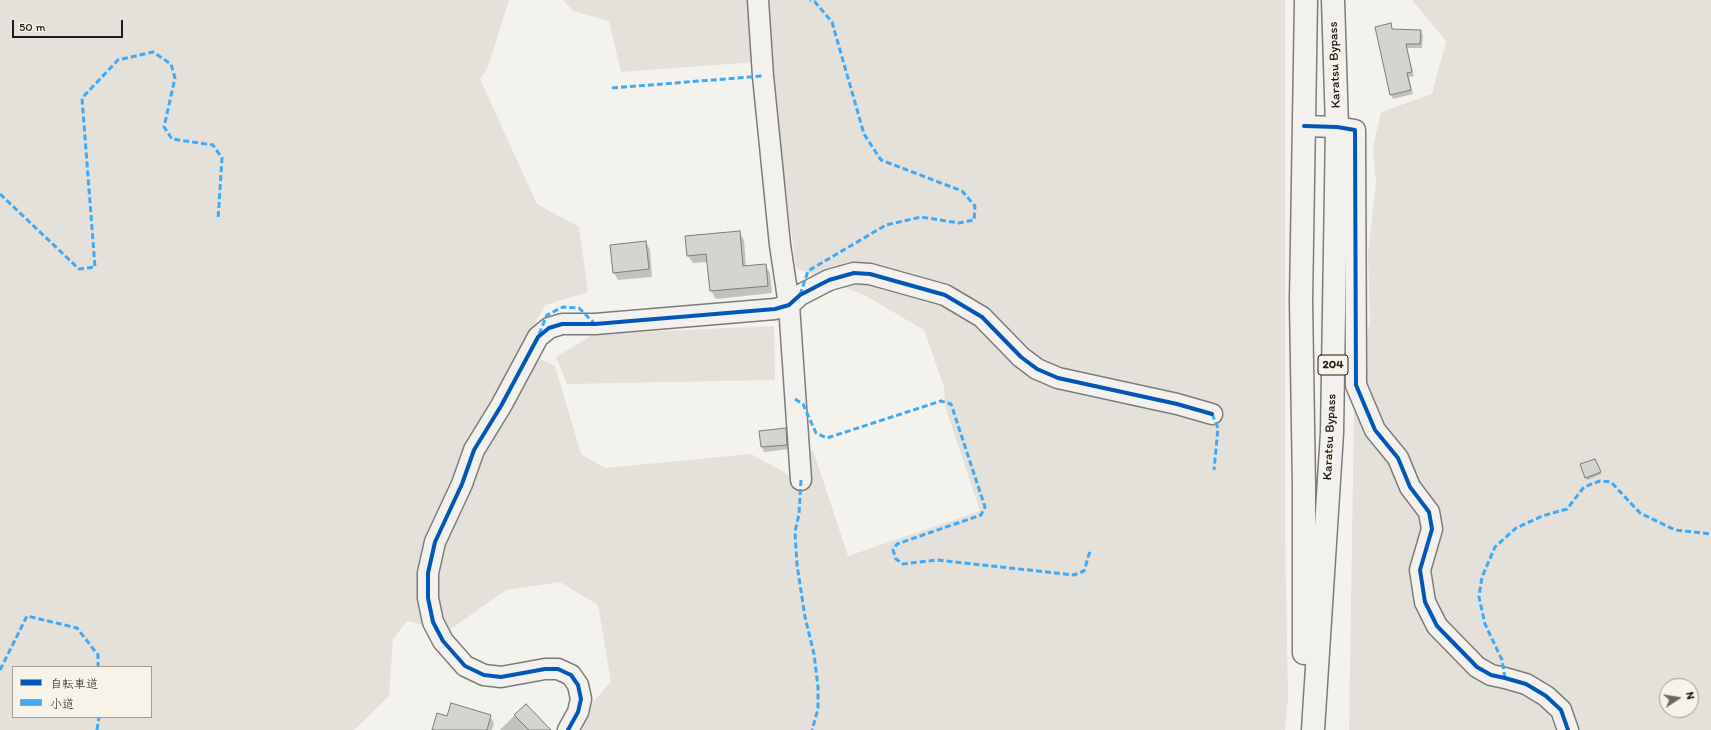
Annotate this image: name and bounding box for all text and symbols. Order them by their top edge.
scale bar [14,12,125,38]
text: 50 m [19,20,45,34]
street label: Karatsu Bypass [1326,21,1344,109]
road number: 204 [1318,355,1348,375]
street label: Karatsu Bypass [1320,393,1340,481]
legend [12,666,152,718]
text: 自転車道 [50,677,98,691]
north arrow [1659,678,1699,718]
text: N [1683,691,1697,701]
text: 小道 [50,697,74,711]

